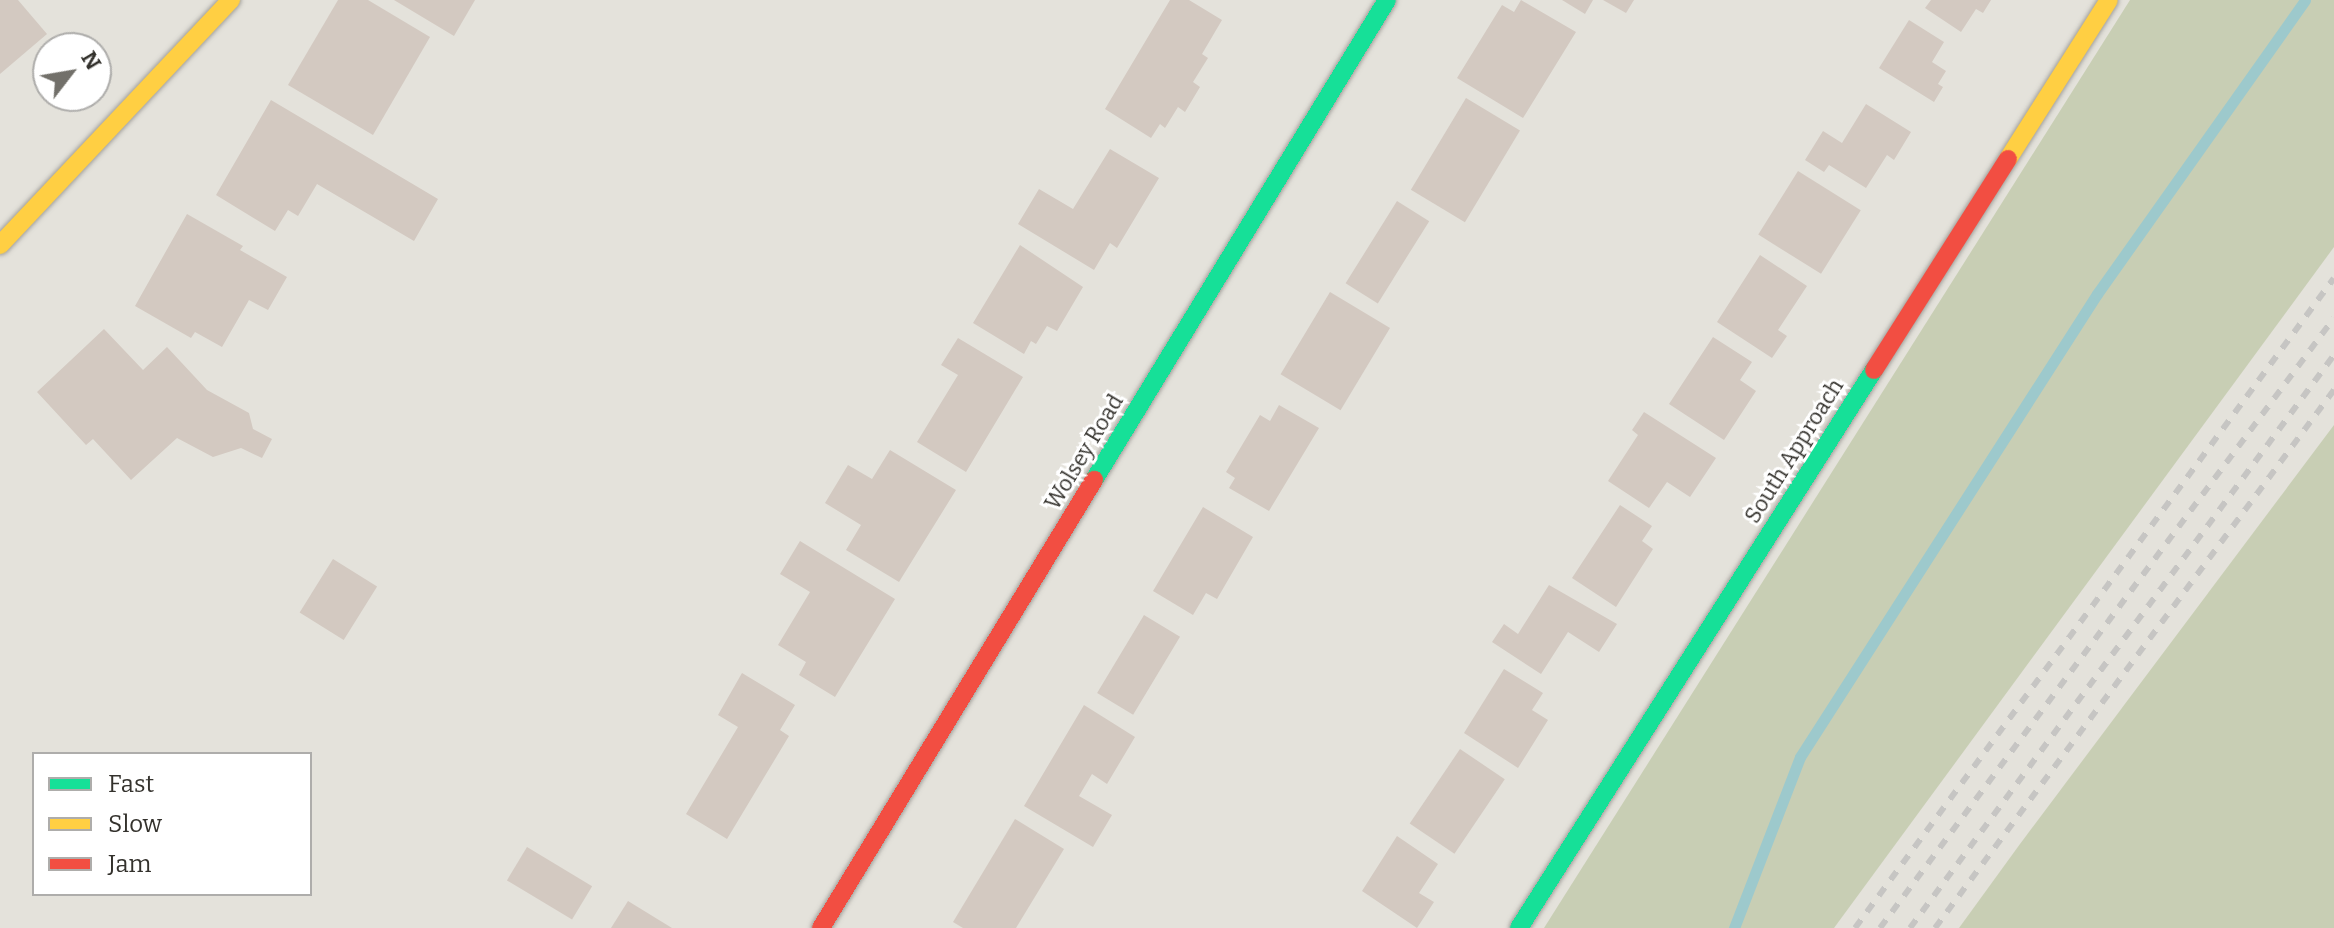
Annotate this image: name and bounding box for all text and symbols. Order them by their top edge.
north arrow [32,32,112,112]
text: N [75,46,107,75]
street label: South Approach [1739,374,1849,528]
street label: Wolsey Road [1039,390,1129,514]
legend [32,752,312,896]
text: Fast [108,770,154,798]
text: Slow [108,810,162,838]
text: Jam [108,850,151,878]

